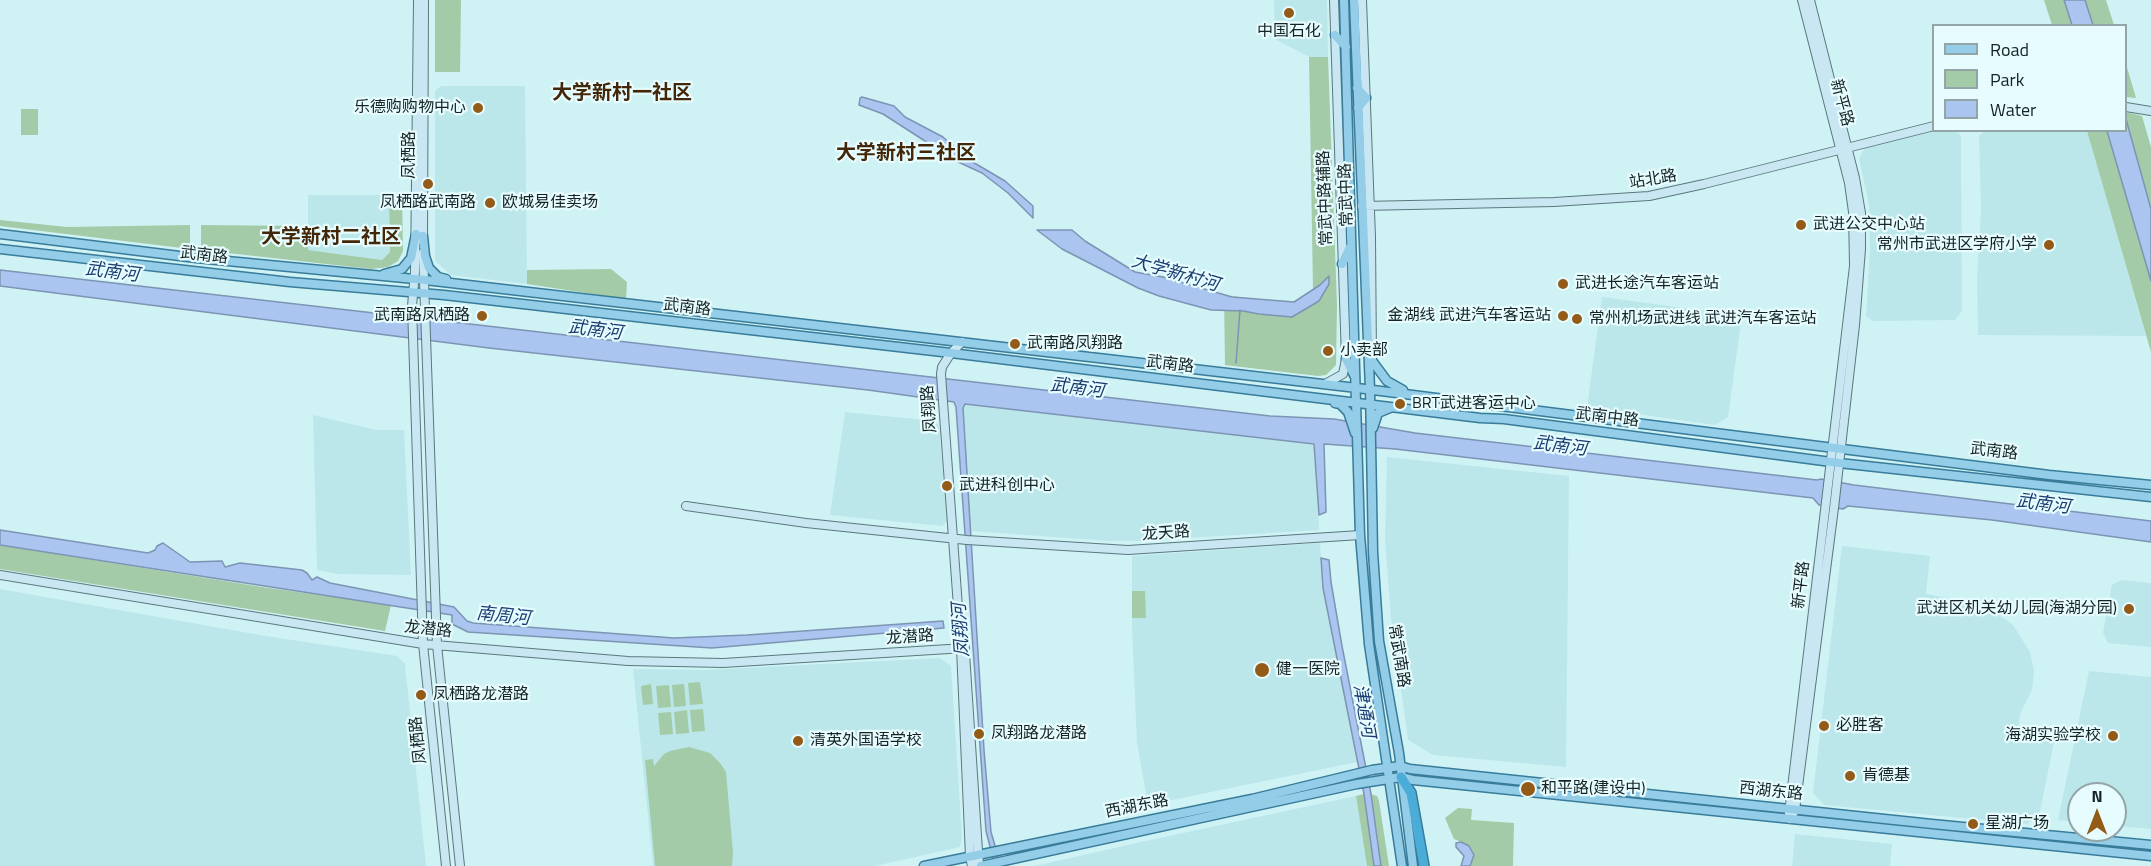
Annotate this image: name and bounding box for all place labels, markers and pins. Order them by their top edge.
marker: 中国石化 [1282,6,1296,20]
place label: 中国石化 [1257,22,1321,42]
place label: 乐德购购物中心 [354,98,466,118]
marker: 乐德购购物中心 [471,101,485,115]
marker: 凤栖路武南路 [421,177,435,191]
place label: 凤栖路武南路 [380,193,476,213]
place label: 欧城易佳卖场 [502,193,598,213]
marker: 欧城易佳卖场 [483,196,497,210]
place label: 武进公交中心站 [1813,215,1925,235]
marker: 武进公交中心站 [1794,218,1808,232]
place label: 常州市武进区学府小学 [1877,235,2037,255]
marker: 常州市武进区学府小学 [2042,238,2056,252]
place label: 武进长途汽车客运站 [1575,274,1719,294]
marker: 武进长途汽车客运站 [1556,277,1570,291]
place label: 武南路凤栖路 [374,306,470,326]
place label: 金湖线 武进汽车客运站 [1387,306,1551,326]
marker: 武南路凤栖路 [475,309,489,323]
marker: 金湖线 武进汽车客运站 [1556,309,1570,323]
place label: 常州机场武进线 武进汽车客运站 [1589,309,1817,329]
marker: 常州机场武进线 武进汽车客运站 [1570,312,1584,326]
place label: 武南路凤翔路 [1027,334,1123,354]
marker: 武南路凤翔路 [1008,337,1022,351]
place label: 小卖部 [1340,341,1388,361]
marker: 小卖部 [1321,344,1335,358]
place label: BRT武进客运中心 [1412,394,1536,414]
marker: BRT武进客运中心 [1393,397,1407,411]
place label: 武进科创中心 [959,476,1055,496]
marker: 武进科创中心 [940,479,954,493]
place label: 武进区机关幼儿园(海湖分园) [1917,599,2117,619]
marker: 武进区机关幼儿园(海湖分园) [2122,602,2136,616]
place label: 健一医院 [1276,660,1340,680]
marker: 健一医院 [1253,661,1271,679]
place label: 凤栖路龙潜路 [433,685,529,705]
marker: 凤栖路龙潜路 [414,688,428,702]
place label: 必胜客 [1836,716,1884,736]
marker: 必胜客 [1817,719,1831,733]
place label: 凤翔路龙潜路 [991,724,1087,744]
place label: 海湖实验学校 [2005,726,2101,746]
marker: 凤翔路龙潜路 [972,727,986,741]
marker: 海湖实验学校 [2106,729,2120,743]
place label: 清英外国语学校 [810,731,922,751]
marker: 清英外国语学校 [791,734,805,748]
place label: 肯德基 [1862,766,1910,786]
marker: 肯德基 [1843,769,1857,783]
place label: 和平路(建设中) [1541,779,1645,799]
marker: 和平路(建设中) [1519,780,1537,798]
place label: 星湖广场 [1985,814,2049,834]
marker: 星湖广场 [1966,817,1980,831]

